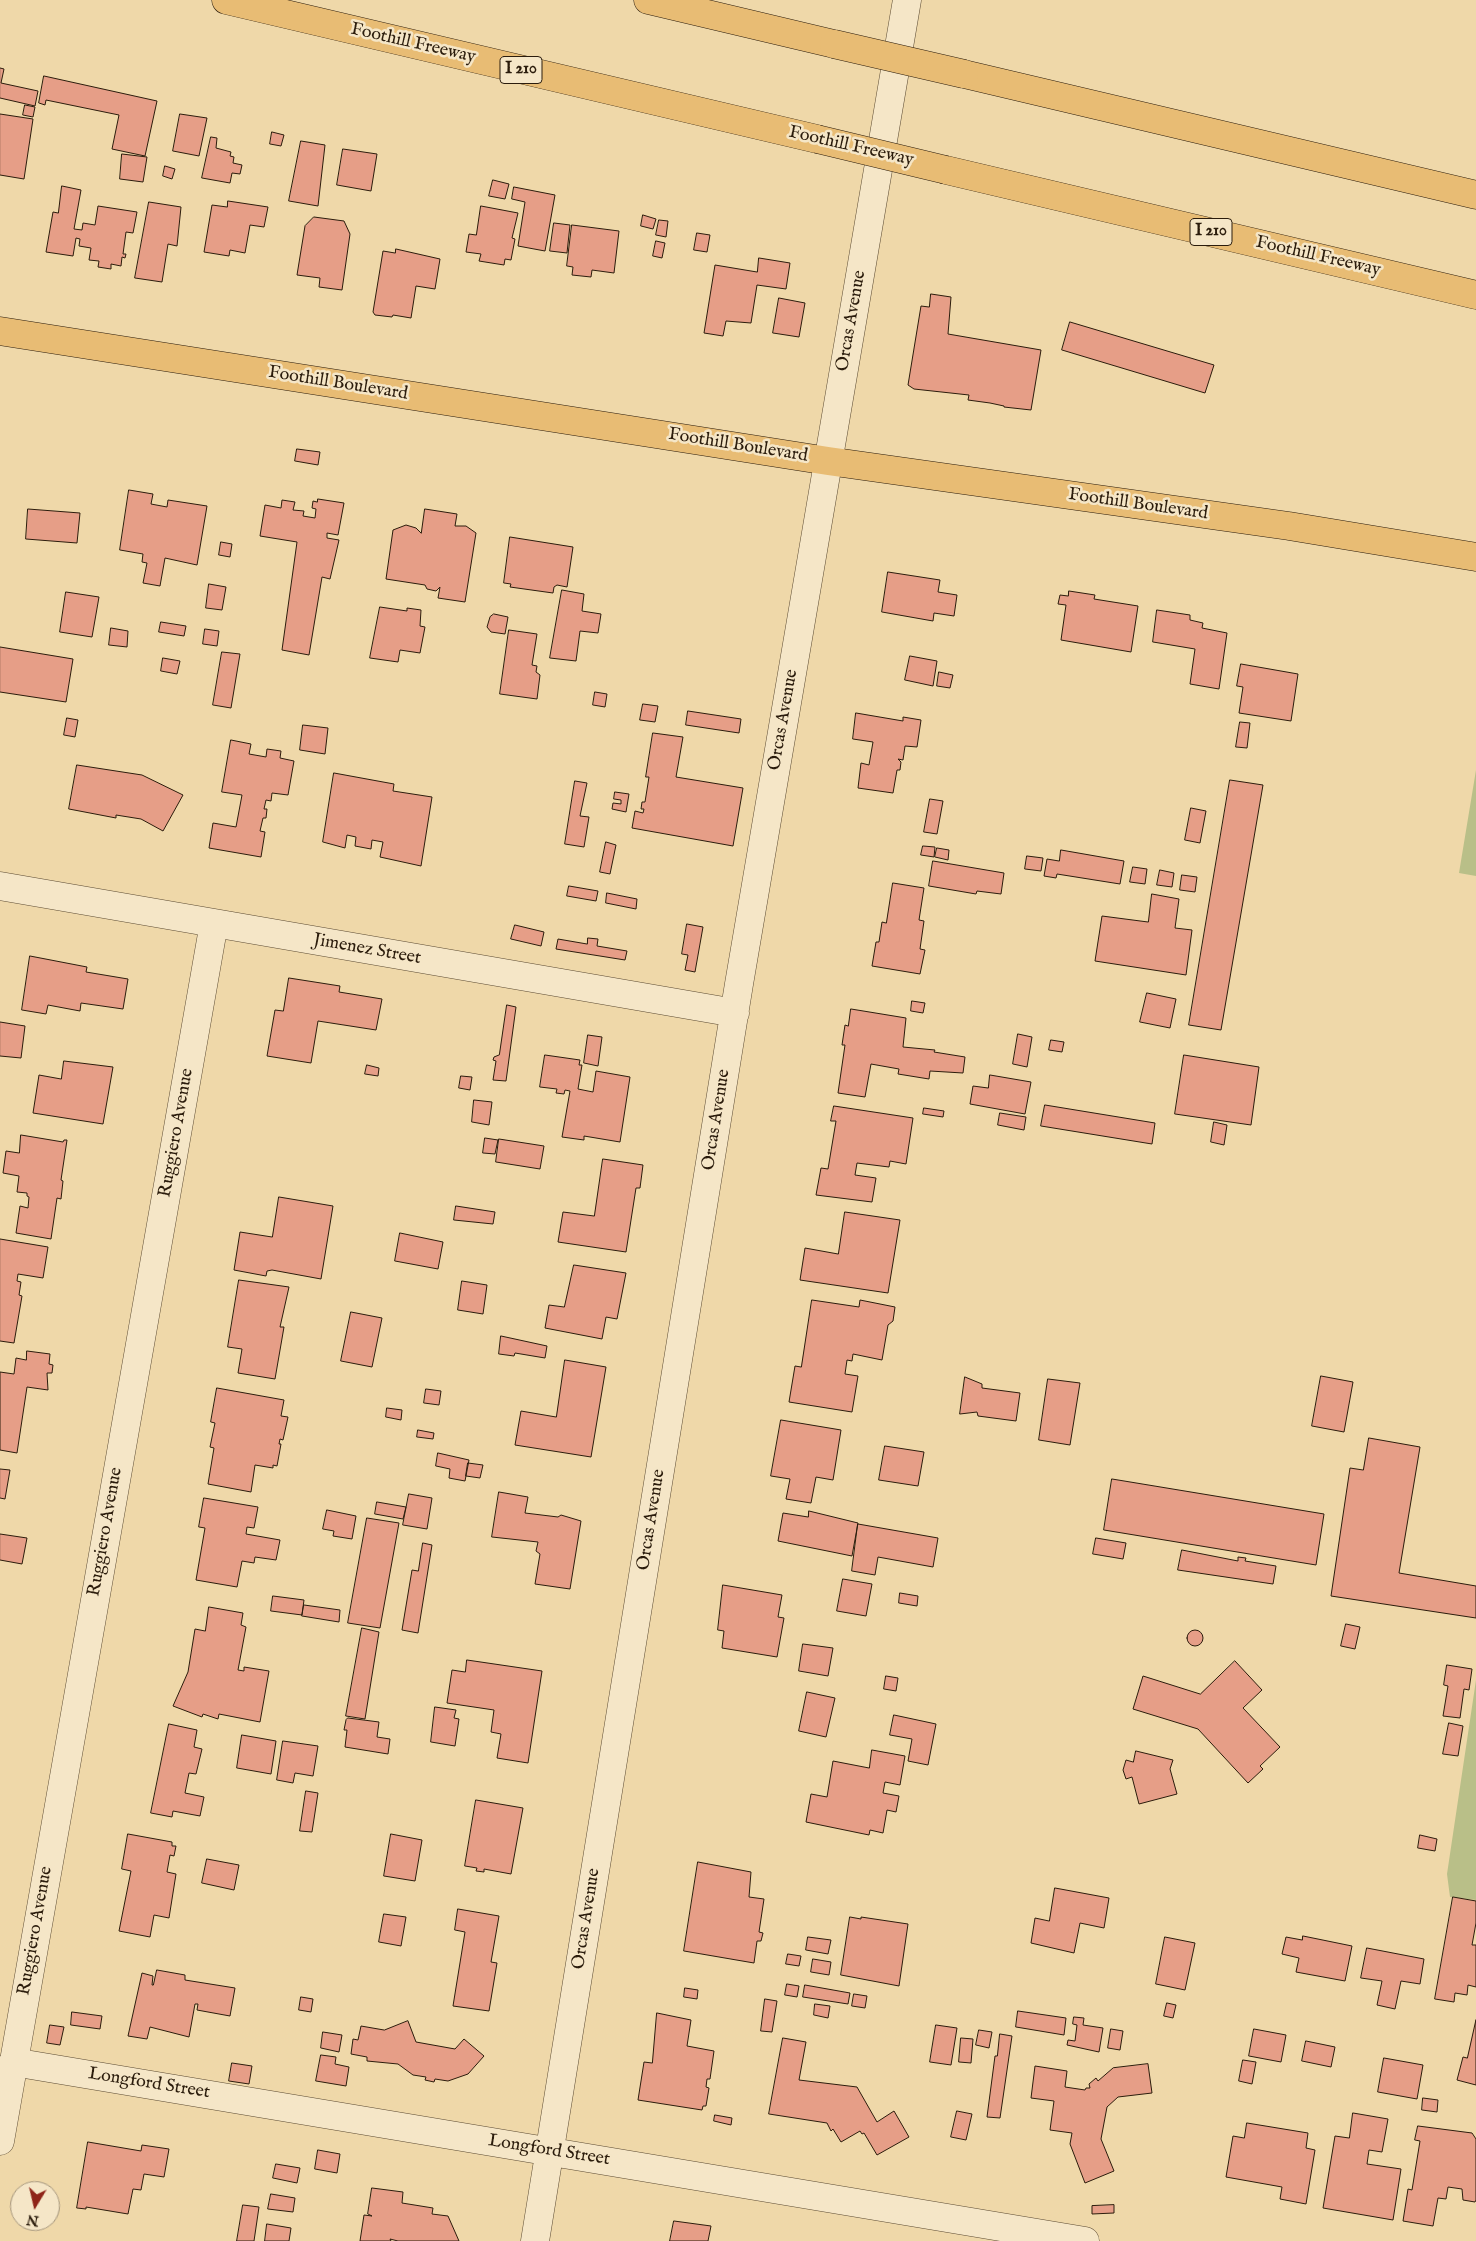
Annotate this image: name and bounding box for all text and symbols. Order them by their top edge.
street label: Foothill Freeway [348,19,478,69]
road number: I 210 [500,56,542,84]
street label: Foothill Freeway [786,122,916,172]
road number: I 210 [1190,218,1232,246]
street label: Foothill Freeway [1253,232,1383,282]
street label: Orcas Avenue [832,269,872,373]
street label: Foothill Boulevard [267,362,409,406]
street label: Foothill Boulevard [667,424,809,468]
street label: Foothill Boulevard [1067,484,1209,526]
street label: Orcas Avenue [764,668,804,772]
street label: Jimenez Street [311,930,423,970]
street label: Ruggiero Avenue [155,1067,199,1199]
street label: Orcas Avenue [698,1068,736,1172]
street label: Ruggiero Avenue [84,1466,128,1598]
street label: Orcas Avenue [633,1468,671,1572]
street label: Ruggiero Avenue [14,1865,58,1997]
street label: Orcas Avenue [568,1867,606,1971]
street label: Longford Street [87,2064,211,2104]
street label: Longford Street [487,2131,611,2171]
north arrow [10,2181,60,2231]
text: N [25,2210,40,2230]

